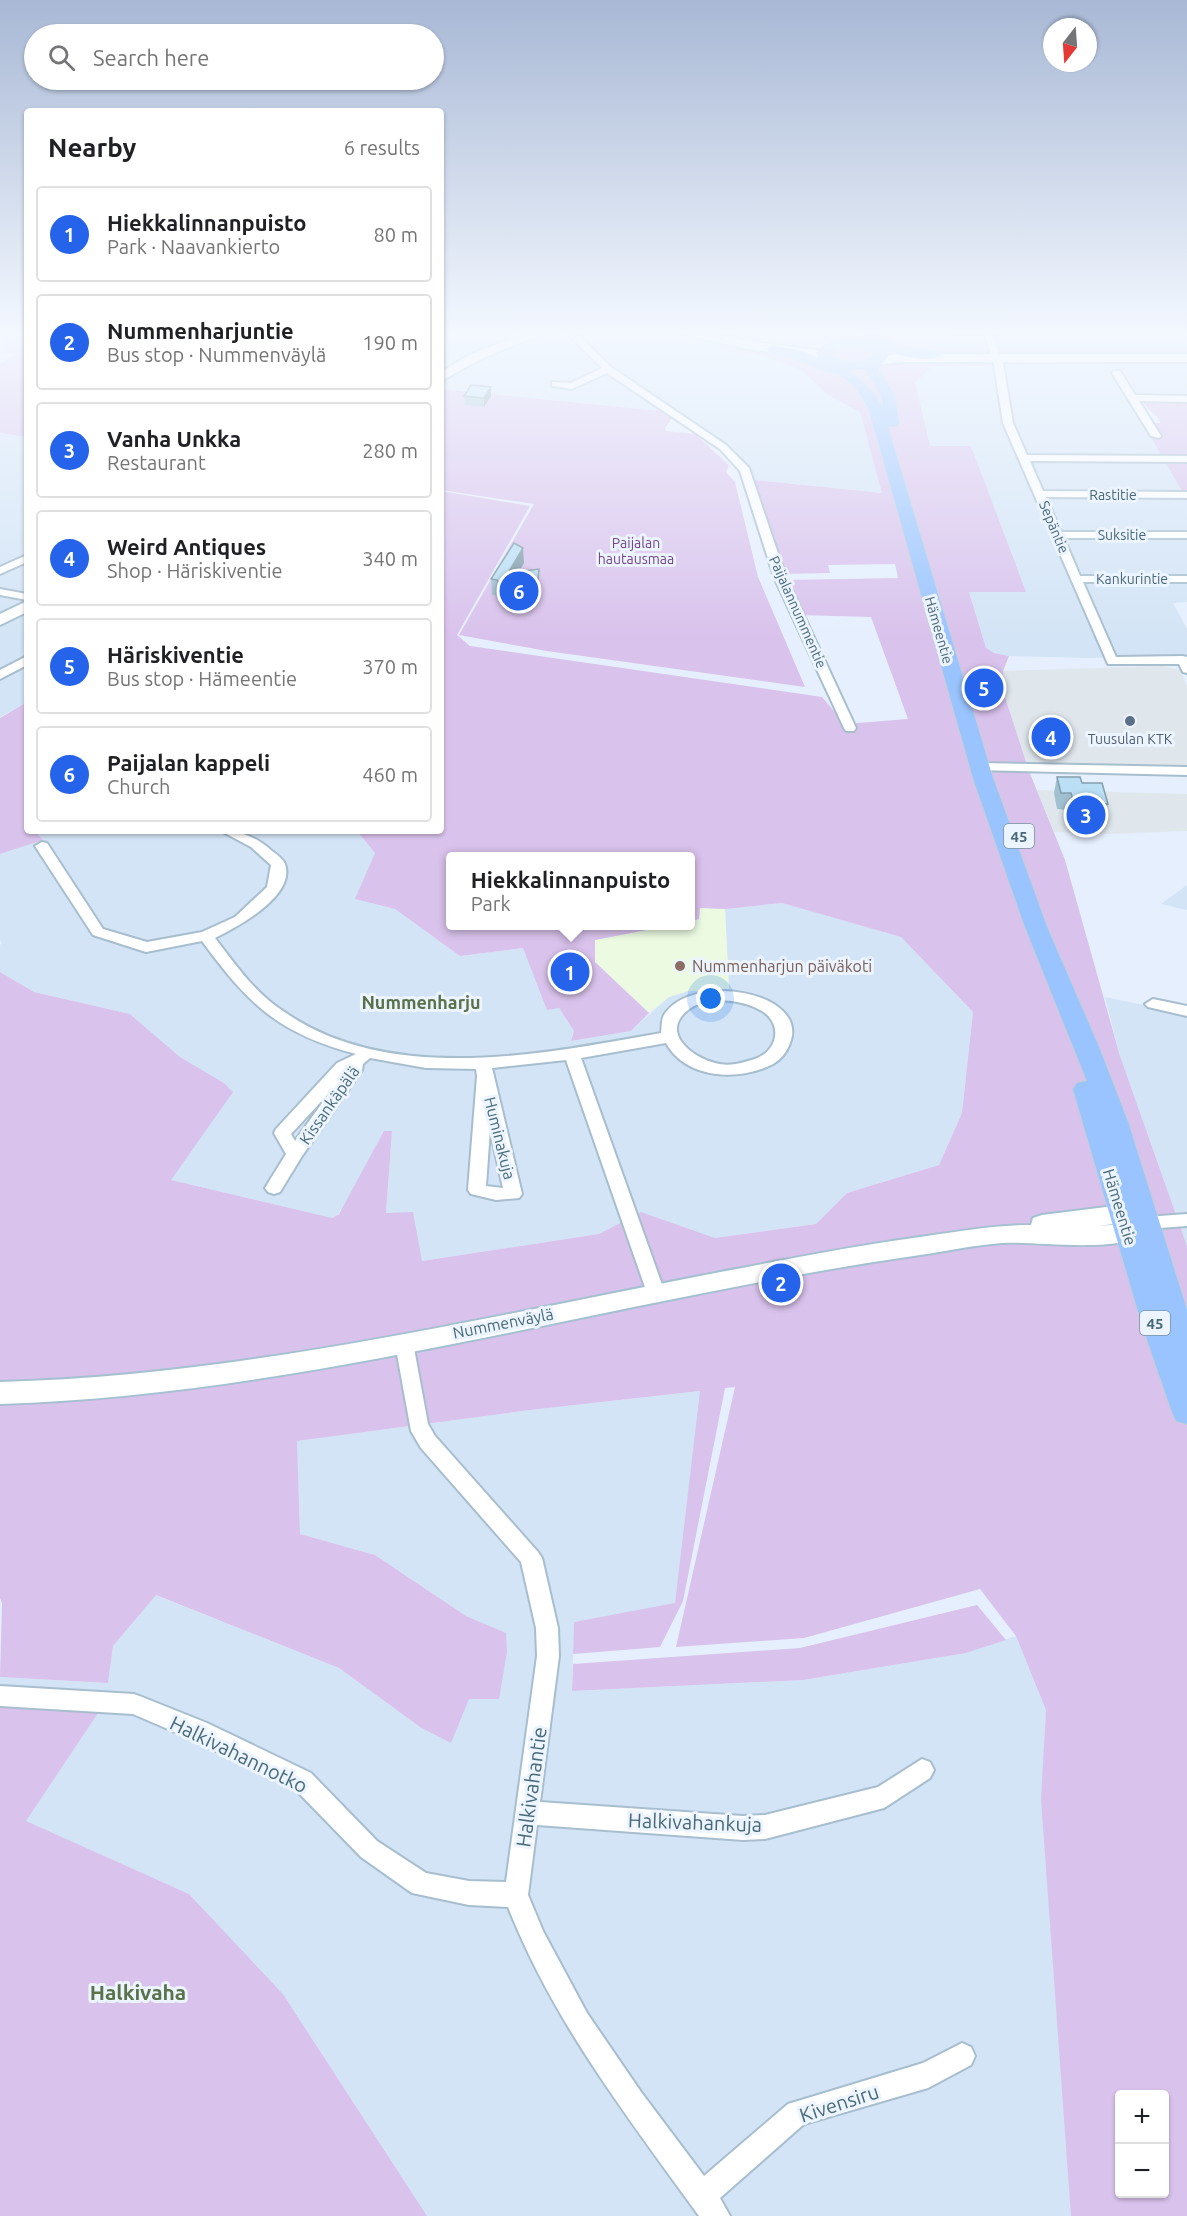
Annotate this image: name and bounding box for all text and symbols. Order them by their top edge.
north arrow [1043,18,1097,72]
search box [24,24,444,90]
icon: search [45,41,78,74]
text: Search here [93,45,209,70]
text: Nearby [48,133,136,162]
text: 6 results [344,136,420,159]
text: Hiekkalinnanpuisto [107,210,306,235]
text: 1 [64,223,75,246]
text: 80 m [374,223,418,246]
text: Park · Naavankierto [107,235,280,258]
text: Nummenharjuntie [107,318,294,343]
text: 2 [64,331,75,354]
text: 190 m [362,331,418,354]
text: Bus stop · Nummenväylä [107,343,326,366]
text: Vanha Unkka [107,426,241,451]
text: 3 [64,439,75,462]
text: 280 m [362,439,418,462]
text: Restaurant [107,451,206,474]
street label: Rastitie [1089,487,1137,503]
street label: Sepäntie [1036,499,1072,555]
street label: Suksitie [1098,527,1146,543]
text: Weird Antiques [107,534,266,559]
park label: Paijalan hautausmaa [598,535,674,567]
text: 4 [64,547,75,570]
text: 340 m [362,547,418,570]
street label: Paijalannummentie [766,554,830,670]
text: Shop · Häriskiventie [107,559,283,582]
pin: 6 [500,568,538,614]
street label: Kankurintie [1096,571,1168,587]
street label: Hämeentie [922,595,956,665]
text: Häriskiventie [107,642,244,667]
text: 5 [64,655,75,678]
text: 370 m [362,655,418,678]
pin: 5 [964,666,1004,710]
text: Bus stop · Hämeentie [107,667,297,690]
pin: 4 [1032,714,1070,760]
marker: Tuusulan KTK [1123,714,1137,728]
place label: Tuusulan KTK [1088,731,1173,747]
text: Paijalan kappeli [107,750,270,775]
text: 6 [64,763,75,786]
text: 460 m [362,763,418,786]
text: Church [107,775,170,798]
pin: 3 [1066,792,1106,838]
road number: 45 [1004,824,1034,848]
popup [446,852,695,930]
text: Hiekkalinnanpuisto [471,867,670,892]
text: Park [471,892,511,915]
pin: 1 [550,950,590,994]
place label: Nummenharjun päiväkoti [692,957,872,975]
marker: Nummenharjun päiväkoti [673,959,687,973]
your location [696,984,725,1013]
district label: Nummenharju [361,992,481,1012]
street label: Kissankäpälä [295,1062,363,1148]
street label: Huminakuja [481,1095,519,1181]
street label: Hämeentie [1100,1167,1140,1247]
pin: 2 [762,1260,800,1306]
street label: Nummenväylä [451,1304,555,1342]
road number: 45 [1140,1311,1170,1335]
street label: Halkivahannotko [167,1711,311,1797]
street label: Halkivahantie [511,1725,551,1849]
street label: Halkivahankuja [628,1808,762,1836]
district label: Halkivaha [90,1980,186,2004]
street label: Kivensiru [796,2079,882,2127]
map controls [1115,2090,1169,2198]
button: + [1115,2090,1169,2144]
button: − [1115,2144,1169,2198]

